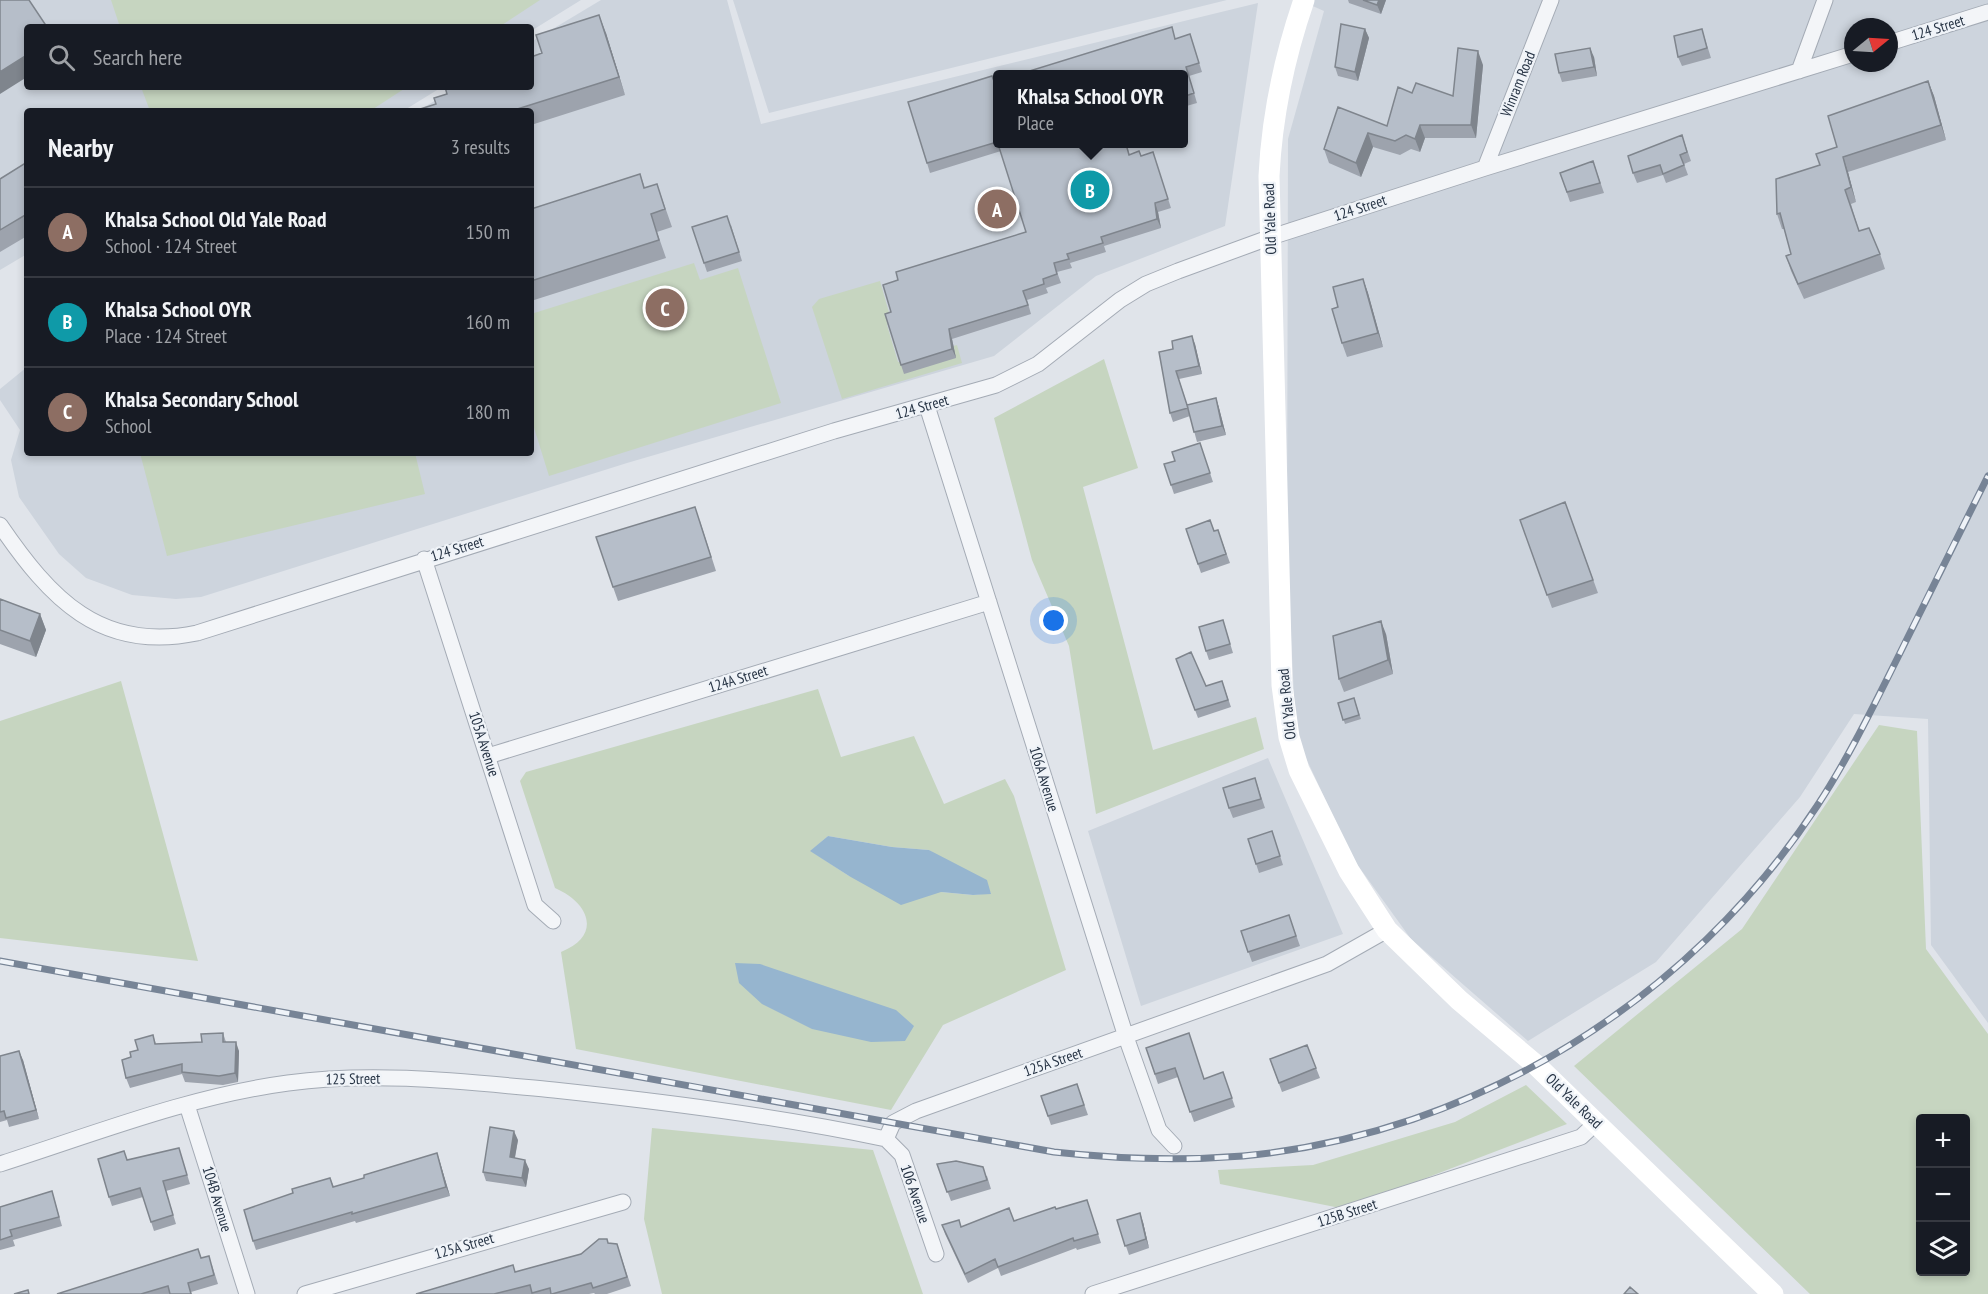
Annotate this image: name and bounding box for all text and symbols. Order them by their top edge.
street label: 124 Street [1909,10,1967,45]
north arrow [1844,18,1898,72]
search box [24,24,534,90]
icon: search [45,41,78,74]
text: Search here [93,43,182,71]
street label: Winram Road [1496,48,1539,119]
popup [993,70,1188,148]
text: Khalsa School OYR [1017,82,1164,110]
text: Place [1017,110,1054,136]
text: Nearby [48,131,113,164]
text: 3 results [451,134,510,160]
pin: B [1070,168,1110,213]
street label: Old Yale Road [1259,183,1280,255]
pin: A [978,186,1016,232]
street label: 124 Street [1331,190,1389,225]
text: Khalsa School Old Yale Road [105,205,327,233]
text: A [62,219,73,245]
text: 150 m [466,219,510,245]
text: School · 124 Street [105,233,237,259]
pin: C [646,286,684,330]
text: Khalsa School OYR [105,295,252,323]
text: B [63,309,72,335]
text: 160 m [466,309,510,335]
text: Place · 124 Street [105,323,227,349]
text: Khalsa Secondary School [105,385,298,413]
street label: 124 Street [893,390,951,423]
text: C [63,399,72,425]
text: 180 m [466,399,510,425]
text: School [105,413,151,439]
street label: 124 Street [428,531,486,566]
your location [1039,606,1068,635]
street label: 124A Street [706,661,770,697]
street label: Old Yale Road [1273,668,1300,741]
street label: 105A Avenue [465,709,504,779]
street label: 106A Avenue [1026,744,1063,814]
street label: 125A Street [1021,1043,1085,1080]
street label: 125 Street [326,1069,380,1088]
street label: Old Yale Road [1542,1069,1607,1132]
map controls [1916,1114,1970,1276]
button: + [1916,1114,1970,1168]
street label: 106 Avenue [897,1162,934,1226]
street label: 104B Avenue [198,1164,237,1234]
button: − [1916,1168,1970,1222]
street label: 125B Street [1315,1194,1379,1231]
button: layers [1916,1222,1970,1276]
street label: 125A Street [432,1228,496,1263]

